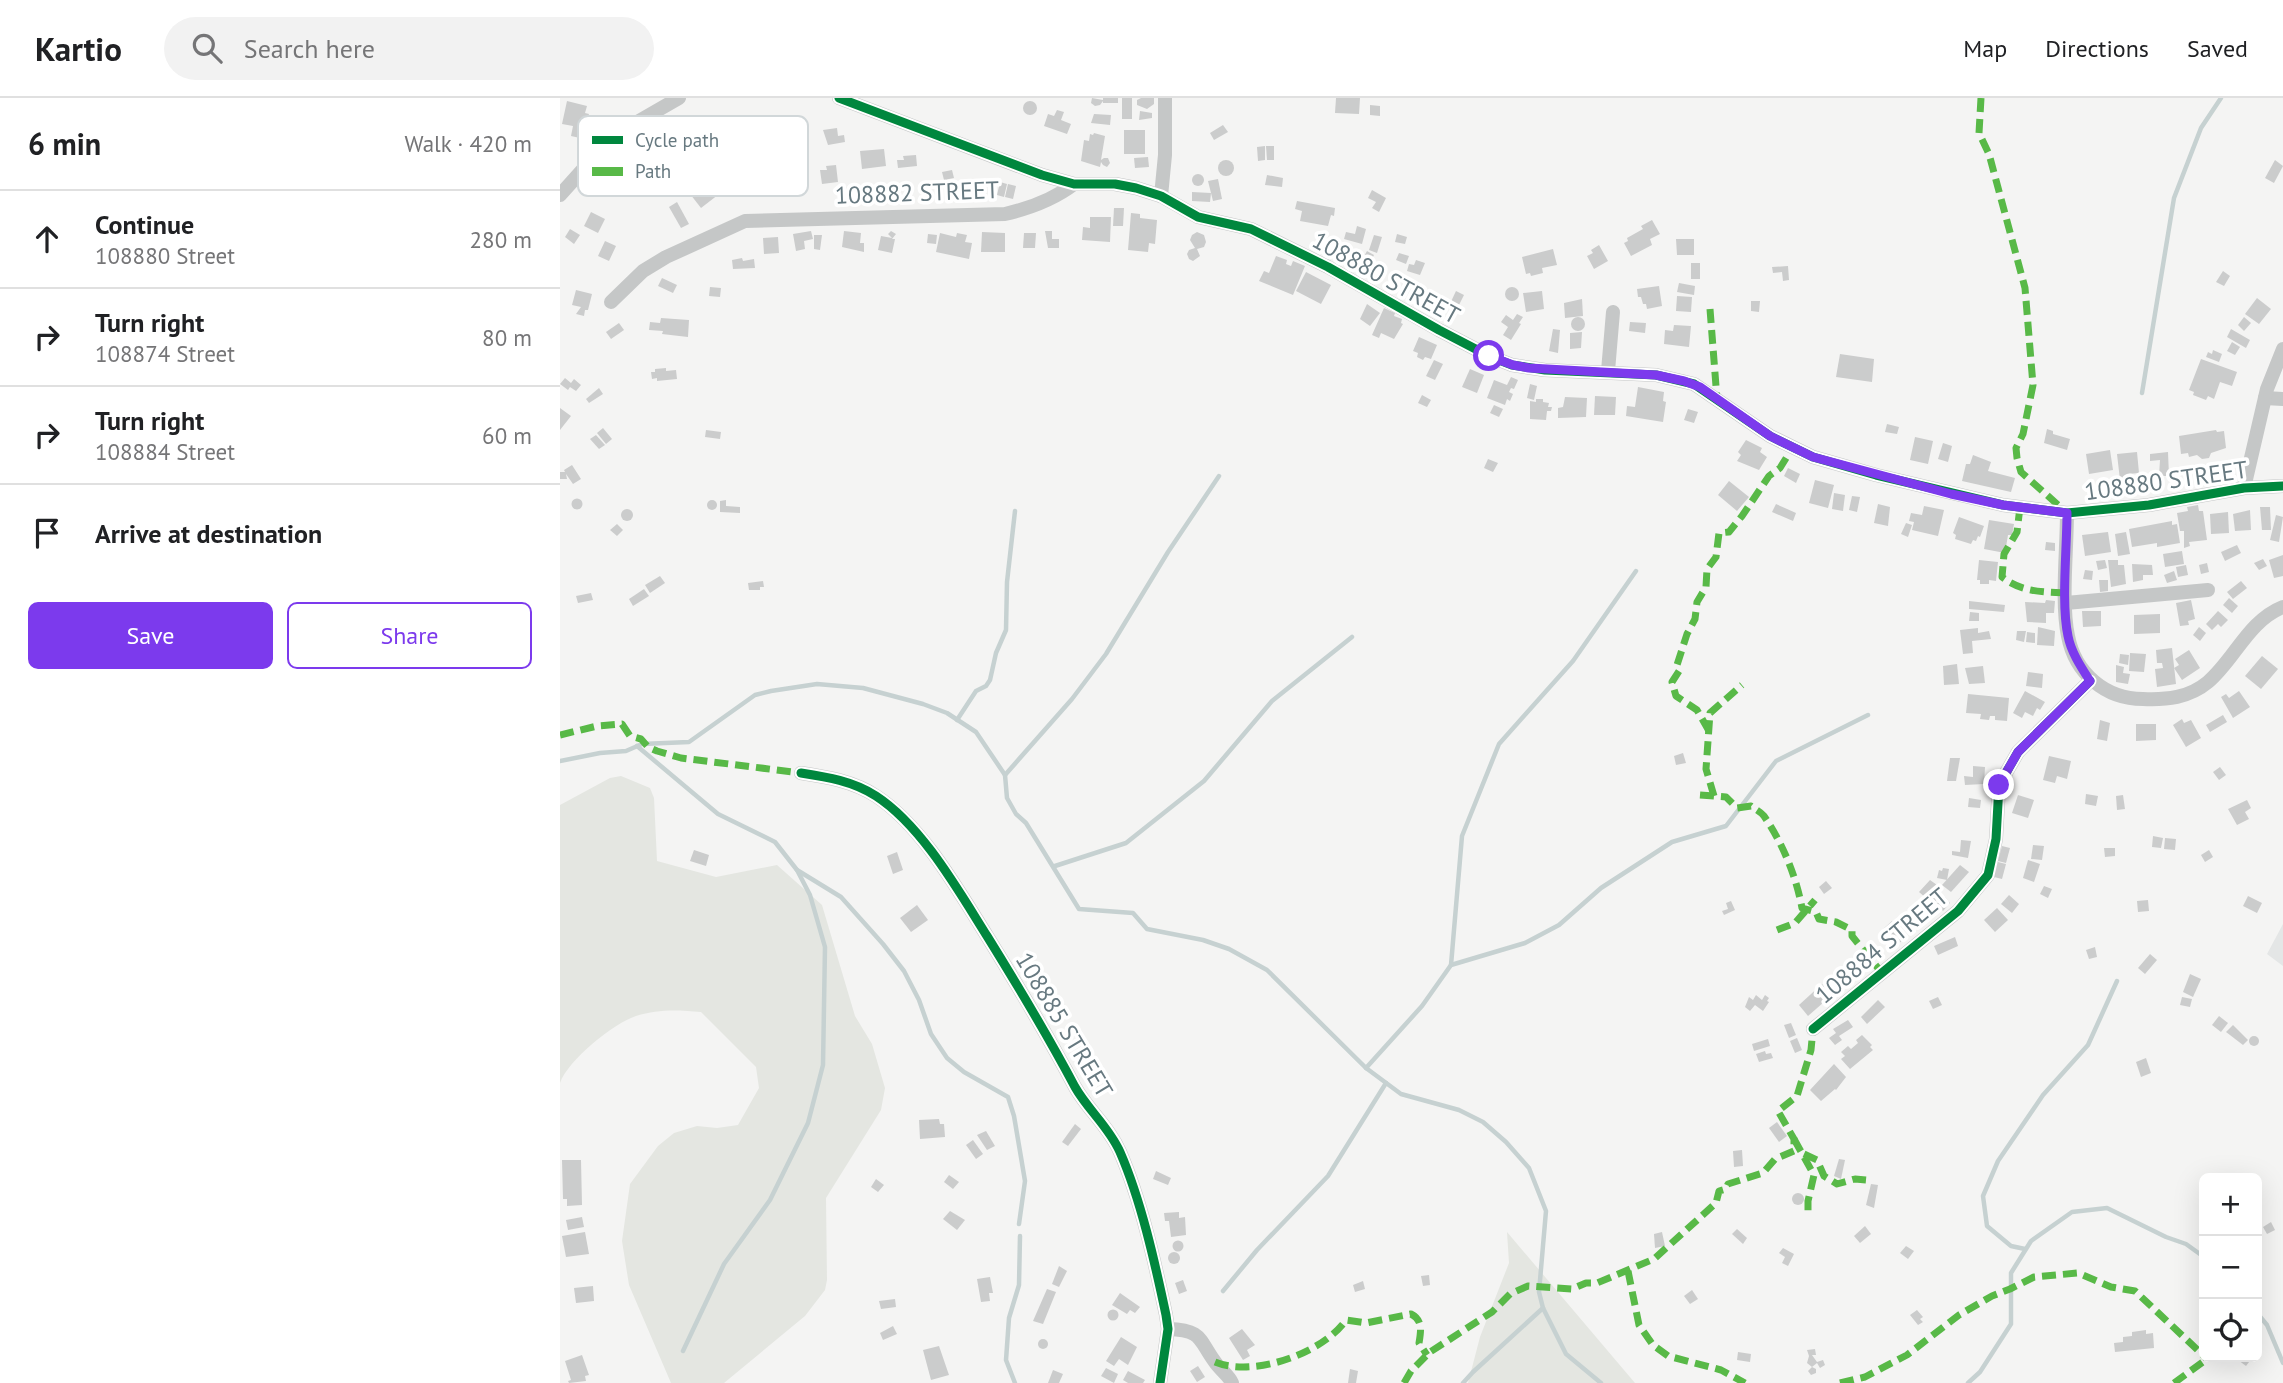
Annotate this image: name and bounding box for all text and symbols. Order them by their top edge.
search box [164,17,654,80]
text: Kartio [35,27,122,70]
icon: search [188,29,226,67]
text: Search here [244,32,375,65]
text: Map [1963,33,2007,64]
text: Directions [2045,33,2149,64]
text: Saved [2187,33,2248,64]
legend [578,116,808,196]
text: 6 min [28,124,101,163]
text: Cycle path [635,128,719,152]
text: Walk · 420 m [405,129,532,158]
text: Path [635,159,671,183]
street label: 108882 STREET [834,174,1000,211]
text: Continue [95,208,194,241]
icon: ahead [28,220,66,258]
street label: 108880 STREET [1307,224,1466,331]
text: 280 m [470,225,532,254]
text: 108880 Street [95,241,235,270]
text: Turn right [95,306,204,339]
icon: right [28,318,66,356]
text: 80 m [482,323,532,352]
text: 108874 Street [95,339,235,368]
route start [1473,340,1504,371]
text: Turn right [95,404,204,437]
icon: right [28,416,66,454]
text: 60 m [482,421,532,450]
text: 108884 Street [95,437,235,466]
street label: 108880 STREET [2082,454,2249,507]
icon: arrive [28,514,66,552]
text: Arrive at destination [95,517,322,550]
button: Save [28,602,273,669]
button: Share [287,602,532,669]
route end [1983,769,2014,800]
street label: 108884 STREET [1809,881,1955,1010]
street label: 108885 STREET [1009,946,1120,1103]
map controls [2199,1173,2262,1362]
button: + [2199,1173,2262,1236]
button: − [2199,1236,2262,1299]
button: locate [2199,1299,2262,1362]

